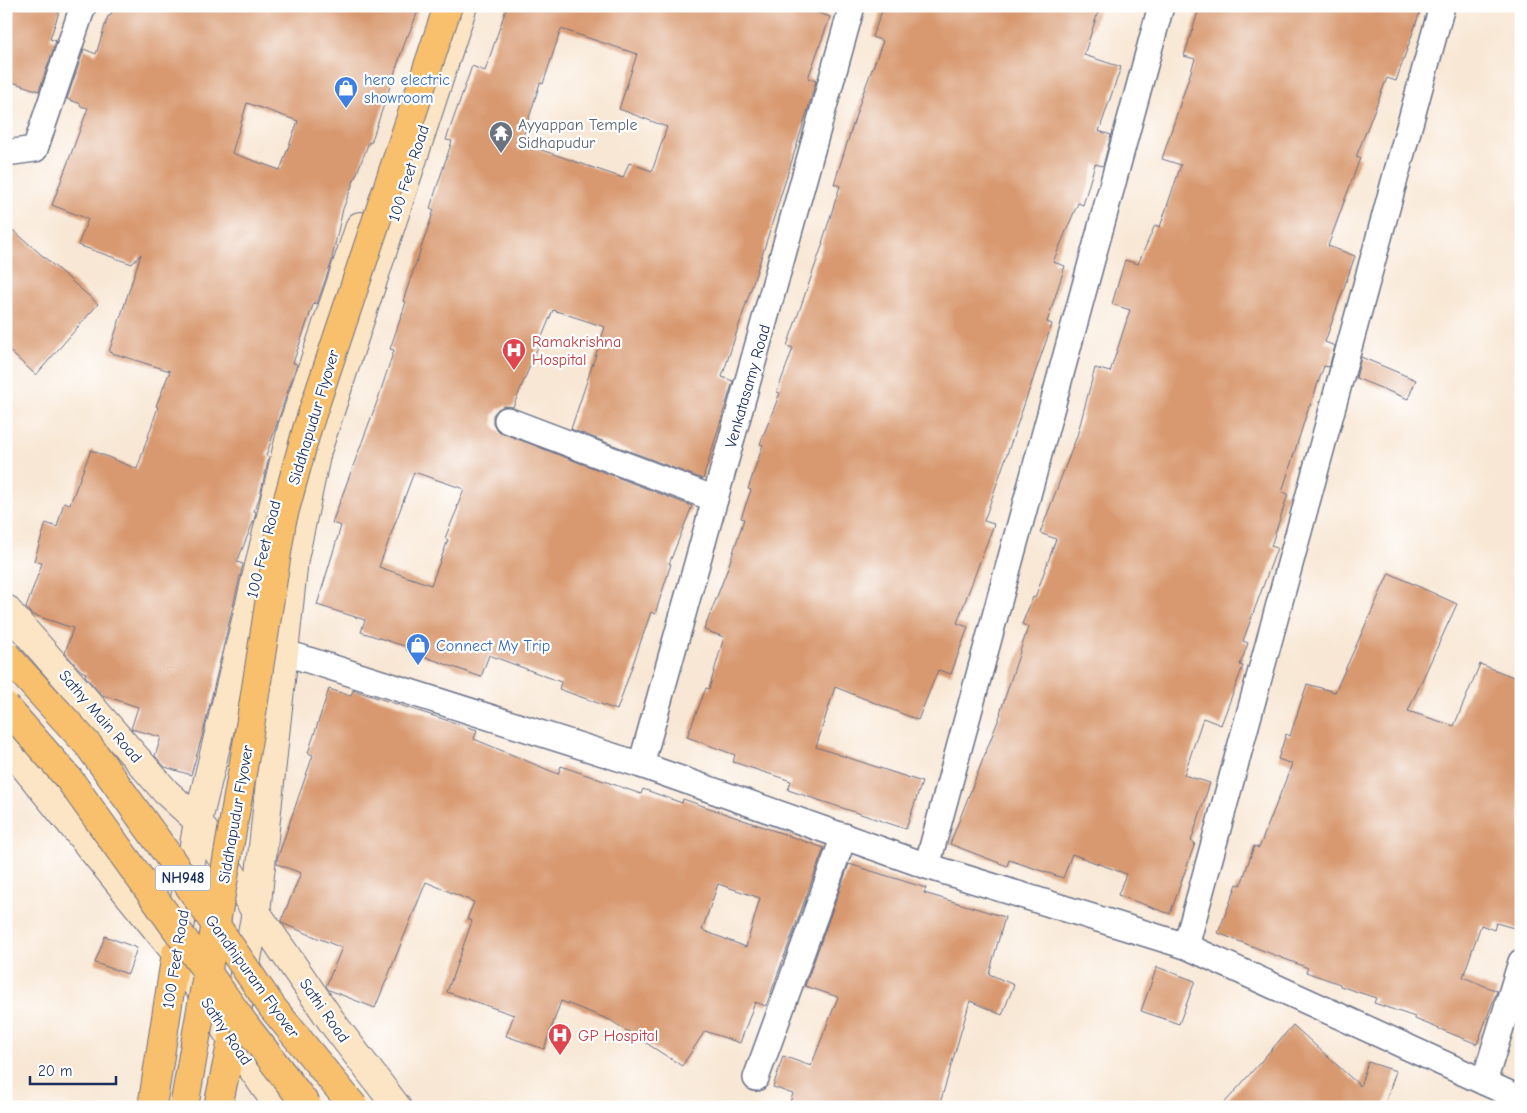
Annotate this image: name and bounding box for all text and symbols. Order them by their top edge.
place label: hero electric showroom [364,71,450,107]
shop icon: hero electric showroom [333,75,359,109]
place label: Ayyappan Temple Sidhapudur [518,116,637,152]
temple icon: Ayyappan Temple Sidhapudur [488,120,514,154]
street label: 100 Feet Road [385,123,433,224]
street label: Venkatasamy Road [722,322,774,450]
place label: Ramakrishna Hospital [532,333,621,369]
hospital icon: Ramakrishna Hospital [501,337,527,371]
street label: Siddhapudur Flyover [285,347,343,487]
street label: 100 Feet Road [243,499,285,600]
shop icon: Connect My Trip [405,632,431,666]
place label: Connect My Trip [436,637,550,655]
street label: Sathy Main Road [55,667,145,767]
street label: Siddhapudur Flyover [215,743,257,885]
road number: NH948 [156,866,210,890]
street label: 100 Feet Road [159,908,193,1010]
street label: Gandhipuram Flyover [202,912,303,1042]
street label: Sathi Road [296,975,353,1046]
street label: Sathy Road [197,994,255,1069]
hospital icon: GP Hospital [547,1022,573,1056]
place label: GP Hospital [578,1027,658,1045]
scale bar [30,1053,116,1085]
text: 20 m [38,1062,72,1080]

